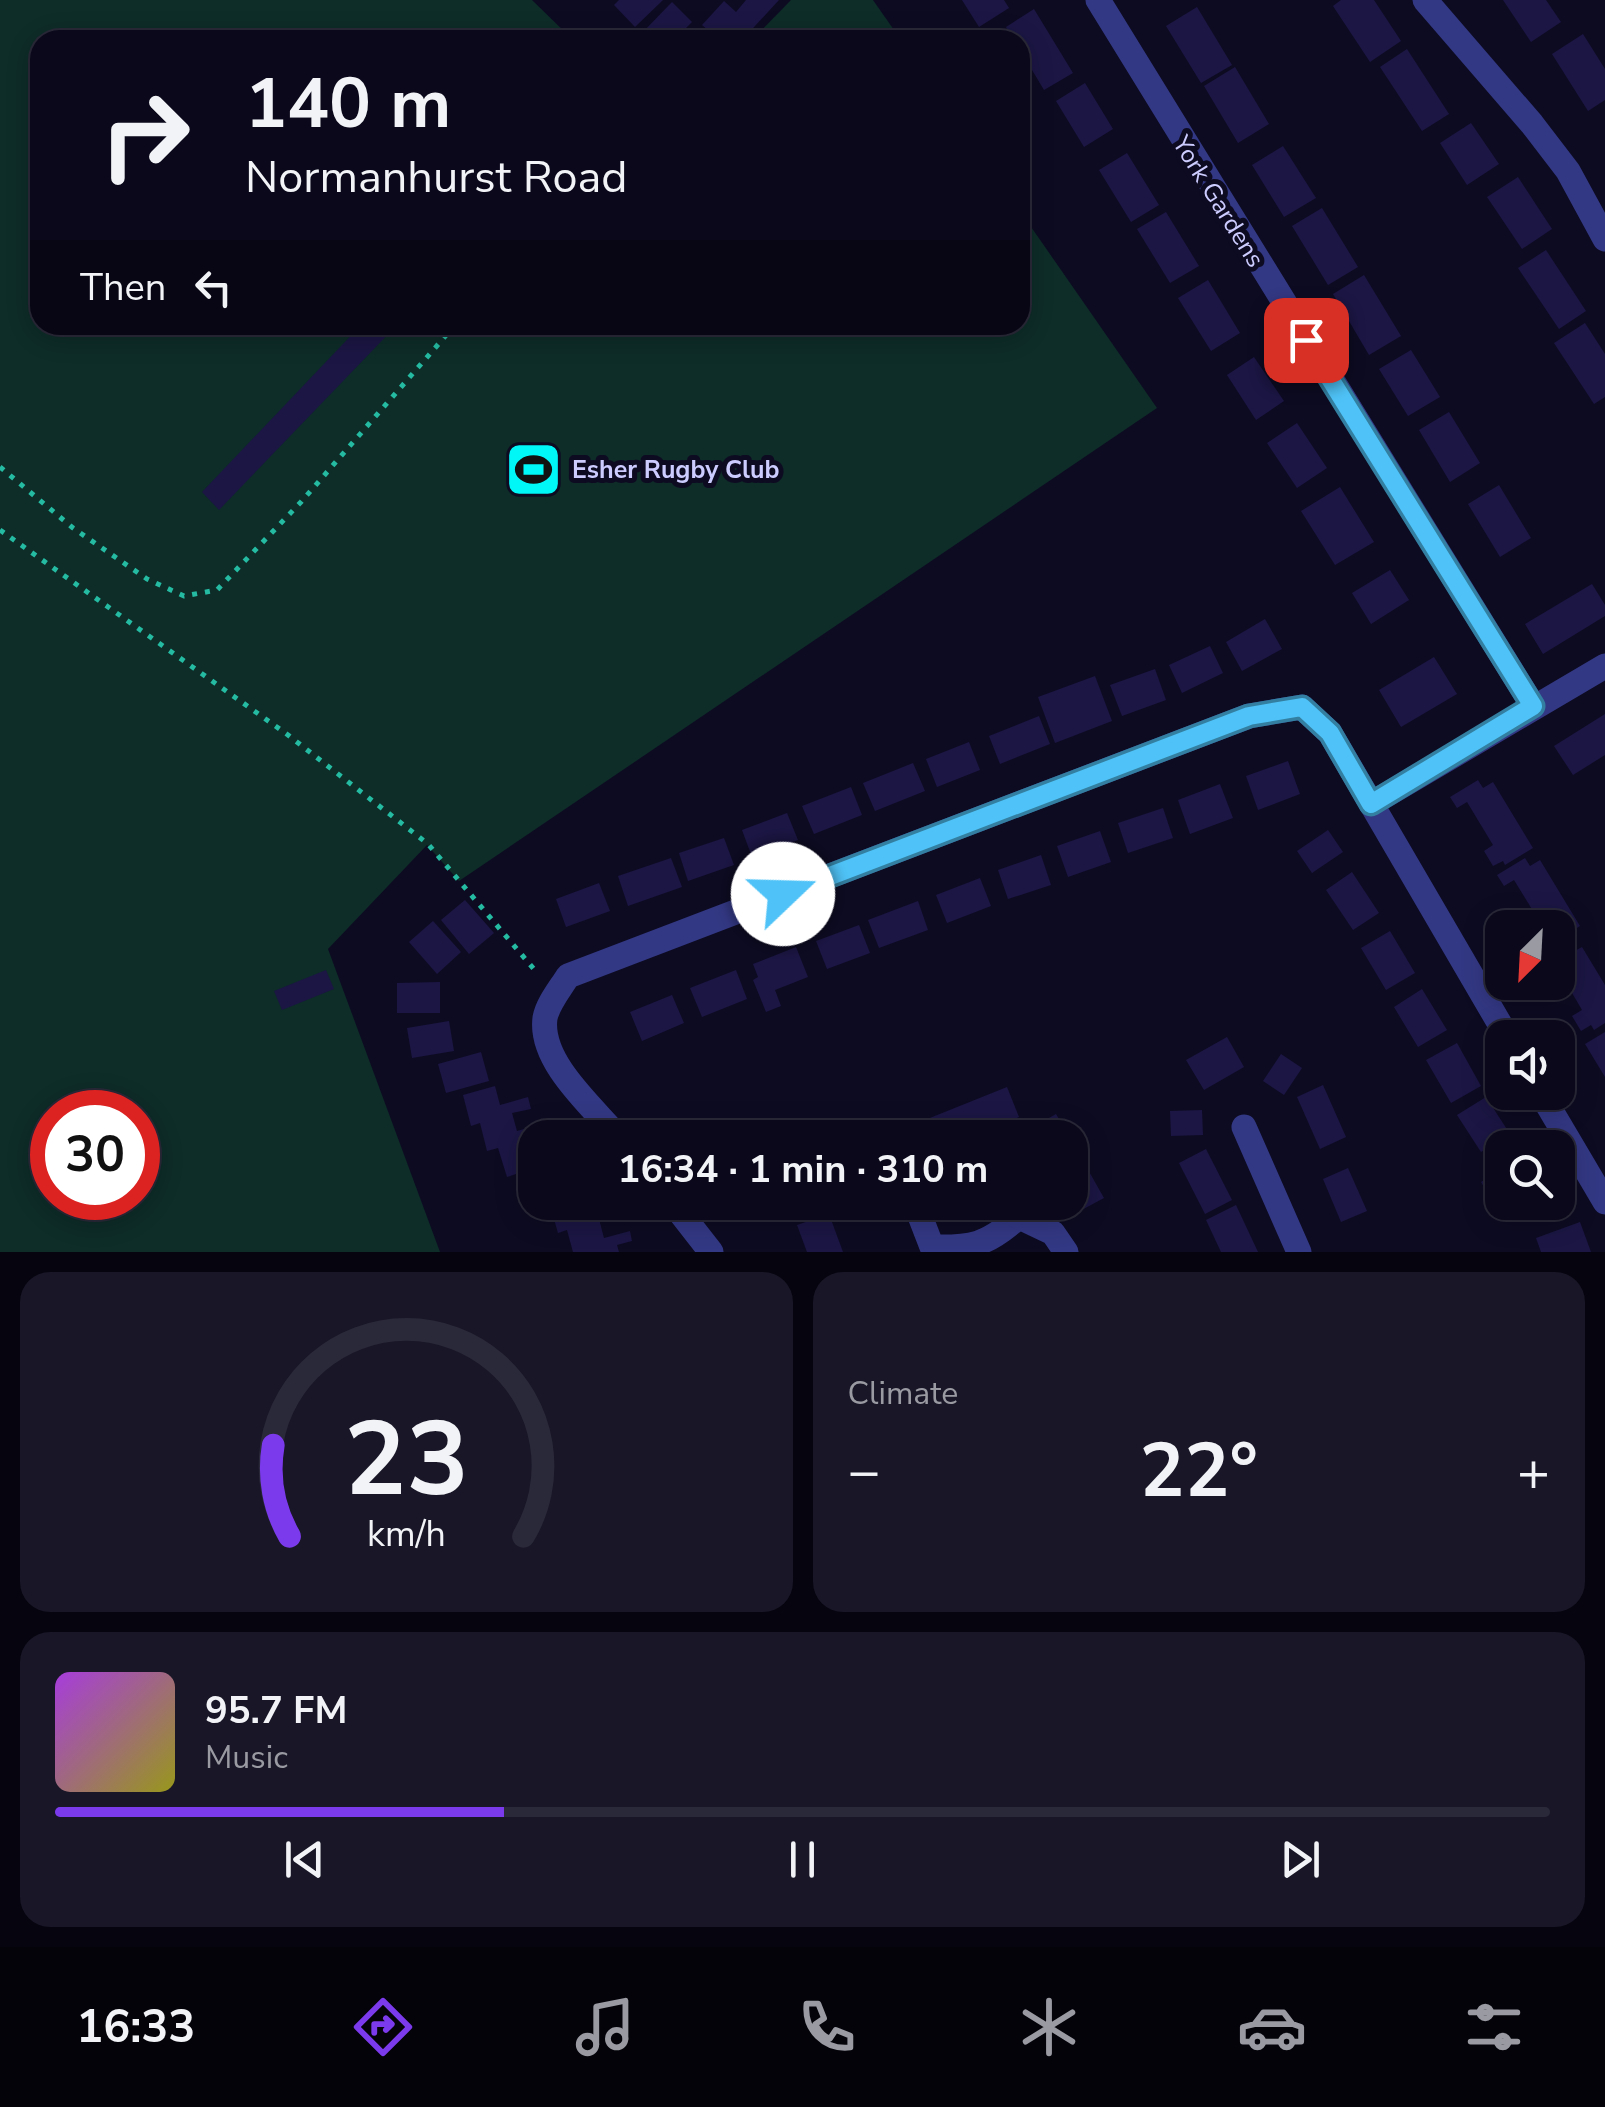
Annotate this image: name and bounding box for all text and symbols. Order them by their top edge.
text: 140 m [245,56,451,152]
icon: right [80,70,210,200]
street label: York Gardens [1164,128,1272,274]
text: Normanhurst Road [245,147,627,208]
icon: left [186,260,241,315]
text: Then [80,262,166,313]
pin [1264,298,1349,383]
icon: arrive [1279,313,1334,368]
sports icon: Esher Rugby Club [503,439,563,499]
place label: Esher Rugby Club [572,453,780,487]
position arrow [731,842,835,946]
north arrow [1485,910,1575,1000]
map controls [1485,910,1575,1220]
button: sound [1485,1020,1575,1110]
speed limit sign: 30 [30,1090,160,1220]
button: search [1485,1130,1575,1220]
text: 16:34 · 1 min · 310 m [618,1144,988,1195]
text: Climate [848,1372,958,1415]
text: 23 [344,1389,469,1531]
text: 22° [1140,1420,1258,1522]
text: − [848,1434,881,1509]
text: + [1517,1434,1550,1509]
text: km/h [367,1510,446,1559]
text: 95.7 FM [205,1685,347,1736]
text: Music [205,1736,288,1779]
icon: previous [277,1832,332,1887]
icon: pause [775,1832,830,1887]
icon: next [1273,1832,1328,1887]
icon: directions [348,1992,418,2062]
icon: music [570,1992,640,2062]
icon: phone [792,1992,862,2062]
icon: climate [1014,1992,1084,2062]
icon: car [1237,1992,1307,2062]
icon: filters [1459,1992,1529,2062]
text: 16:33 [76,1997,195,2058]

